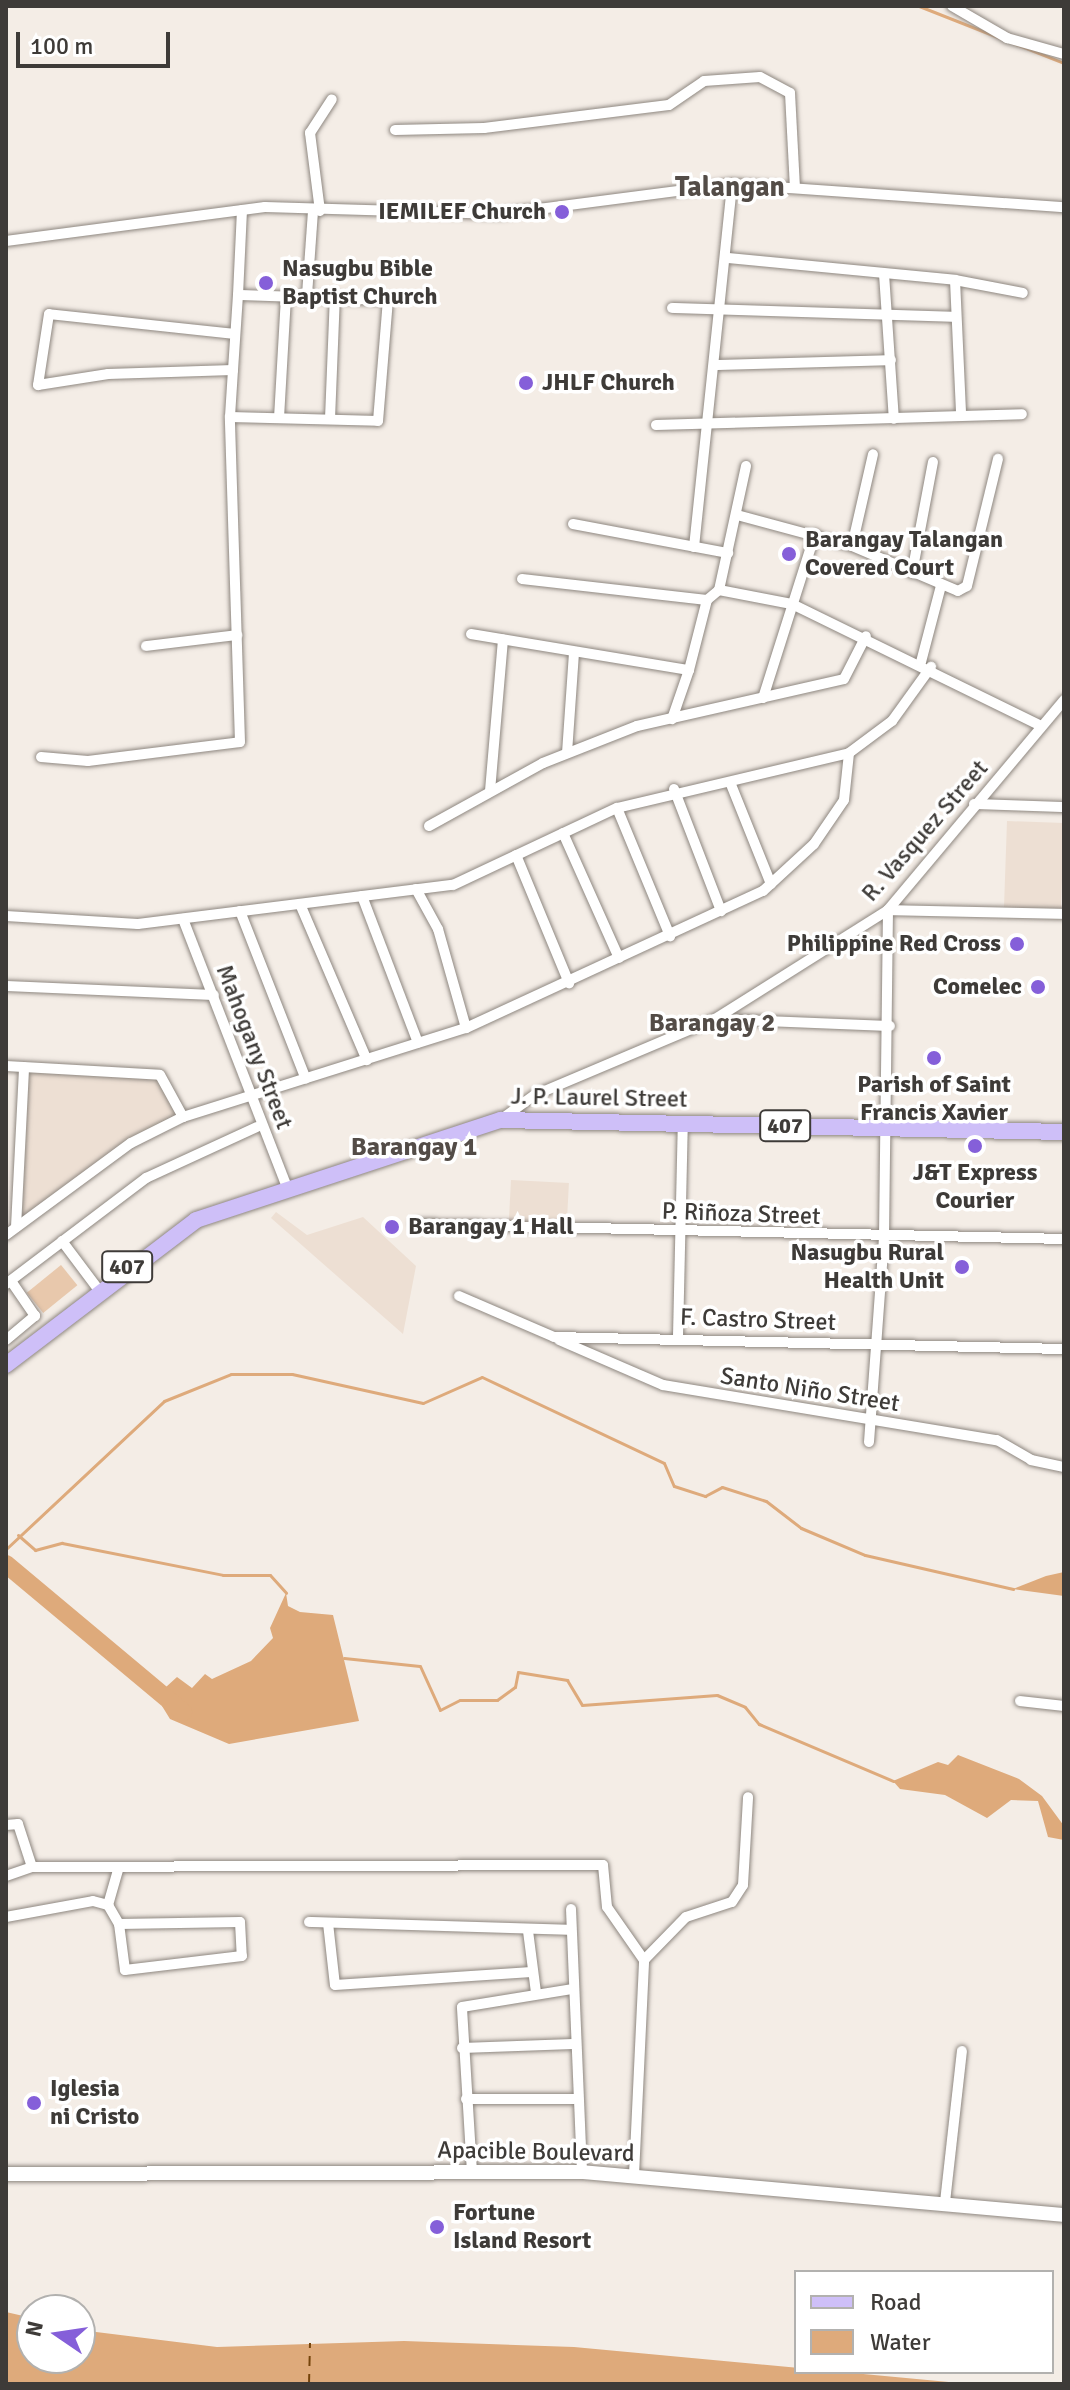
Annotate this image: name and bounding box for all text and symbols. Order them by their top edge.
scale bar [20,16,174,66]
text: 100 m [30,31,93,61]
district label: Talangan [675,170,785,204]
place label: IEMILEF Church [378,198,546,226]
marker: IEMILEF Church [553,203,571,221]
place label: Nasugbu Bible Baptist Church [282,255,437,311]
marker: Nasugbu Bible Baptist Church [257,274,275,292]
place label: JHLF Church [542,369,675,397]
marker: JHLF Church [517,374,535,392]
place label: Barangay Talangan Covered Court [805,526,1003,582]
marker: Barangay Talangan Covered Court [780,545,798,563]
street label: R. Vasquez Street [856,754,994,908]
place label: Philippine Red Cross [787,930,1001,958]
marker: Philippine Red Cross [1008,935,1026,953]
street label: Mahogany Street [209,961,299,1133]
place label: Comelec [933,973,1022,1001]
marker: Comelec [1029,978,1047,996]
district label: Barangay 2 [649,1008,775,1040]
marker: Parish of Saint Francis Xavier [925,1049,943,1067]
place label: Parish of Saint Francis Xavier [857,1071,1011,1127]
street label: J. P. Laurel Street [510,1082,688,1114]
road number: 407 [759,1108,811,1144]
district label: Barangay 1 [351,1132,477,1164]
marker: J&T Express Courier [966,1137,984,1155]
place label: J&T Express Courier [913,1159,1037,1215]
street label: P. Riñoza Street [661,1197,821,1231]
place label: Barangay 1 Hall [408,1213,574,1241]
marker: Barangay 1 Hall [383,1218,401,1236]
place label: Nasugbu Rural Health Unit [790,1239,944,1295]
road number: 407 [101,1249,153,1285]
marker: Nasugbu Rural Health Unit [951,1256,973,1278]
street label: F. Castro Street [680,1303,836,1337]
street label: Santo Niño Street [718,1362,902,1418]
place label: Iglesia ni Cristo [50,2075,139,2131]
marker: Iglesia ni Cristo [25,2094,43,2112]
street label: Apacible Boulevard [437,2136,635,2168]
place label: Fortune Island Resort [453,2199,591,2255]
marker: Fortune Island Resort [428,2218,446,2236]
legend [794,2270,1054,2374]
text: Road [870,2287,921,2317]
north arrow [16,2294,96,2374]
text: N [19,2318,49,2339]
text: Water [870,2327,930,2357]

